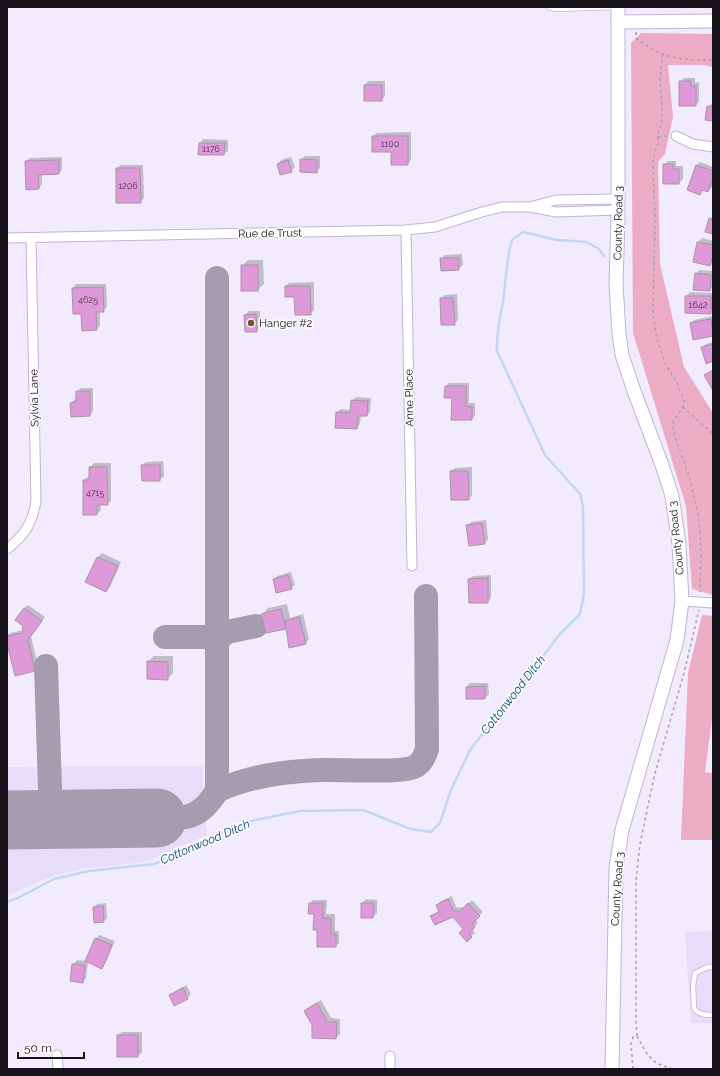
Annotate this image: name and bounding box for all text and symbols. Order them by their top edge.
house number: 1100 [381,139,400,149]
house number: 1176 [202,144,221,154]
house number: 1206 [118,181,138,191]
street label: County Road 3 [611,186,626,260]
street label: Rue de Trust [238,226,302,241]
house number: 4625 [78,295,98,305]
house number: 1642 [689,300,708,310]
place label: Hanger #2 [259,317,313,330]
marker: Hanger #2 [246,318,256,328]
street label: Anne Place [402,368,417,427]
street label: Sylvia Lane [27,369,42,427]
house number: 4715 [86,488,104,498]
street label: County Road 3 [666,500,687,576]
water label: Cottonwood Ditch [478,653,548,737]
water label: Cottonwood Ditch [158,817,252,867]
street label: County Road 3 [608,851,627,926]
scale bar [18,1034,84,1060]
text: 50 m [24,1041,52,1055]

